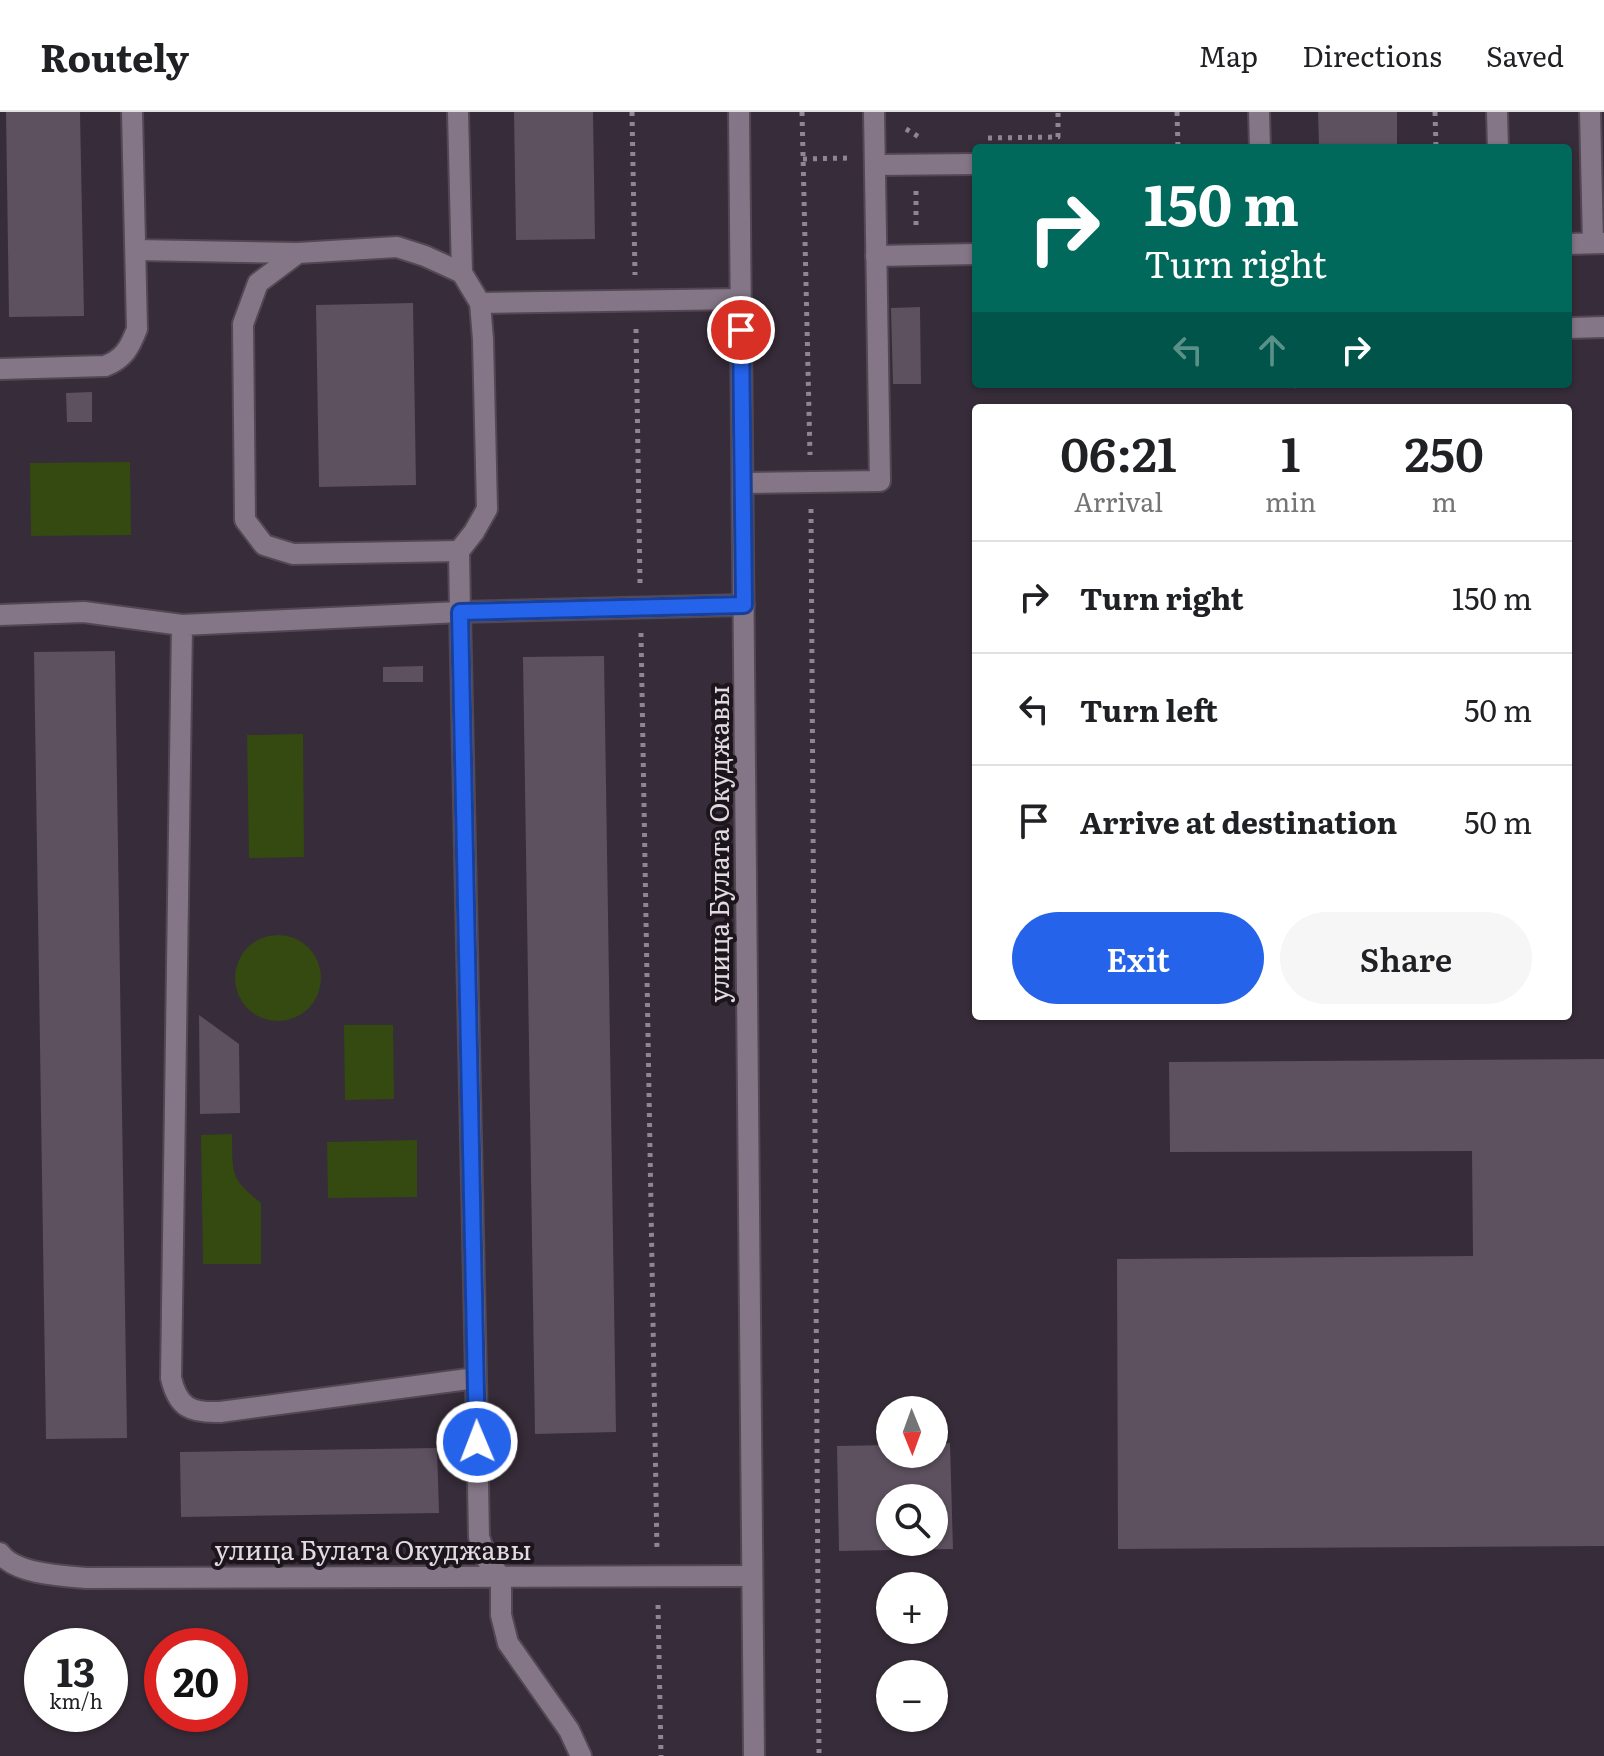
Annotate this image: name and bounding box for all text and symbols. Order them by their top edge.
text: Routely [40,27,189,84]
text: Map [1199,34,1258,76]
text: Directions [1302,34,1442,76]
text: Saved [1486,34,1564,76]
text: 150 m [1144,160,1299,243]
icon: right [1012,176,1116,280]
text: Turn right [1144,236,1327,289]
pin [707,296,775,364]
icon: arrive [719,308,763,352]
icon: left [1166,328,1210,372]
icon: ahead [1250,328,1294,372]
icon: right [1334,328,1378,372]
text: 06:21 [1060,416,1177,487]
text: 1 [1281,416,1300,487]
text: 250 [1404,416,1484,487]
text: Arrival [1074,481,1163,520]
text: min [1265,481,1316,520]
text: m [1431,481,1457,520]
icon: right [1012,575,1056,619]
text: Turn right [1080,575,1244,619]
text: 150 m [1452,575,1532,619]
street label: улица Булата Окуджавы [698,685,737,1003]
icon: left [1012,687,1056,731]
text: Turn left [1080,687,1218,731]
text: 50 m [1464,687,1532,731]
icon: arrive [1012,799,1056,843]
text: Arrive at destination [1080,799,1397,843]
text: 50 m [1464,799,1532,843]
button: Exit [1012,912,1264,1004]
button: Share [1280,912,1532,1004]
north arrow [876,1396,948,1468]
map controls [876,1396,948,1732]
position arrow [435,1400,519,1484]
button: search [876,1484,948,1556]
street label: улица Булата Окуджавы [214,1529,532,1568]
button: + [876,1572,948,1644]
speed limit sign: 20 [144,1628,248,1732]
text: 13 [57,1640,95,1699]
button: − [876,1660,948,1732]
text: km/h [49,1685,103,1715]

